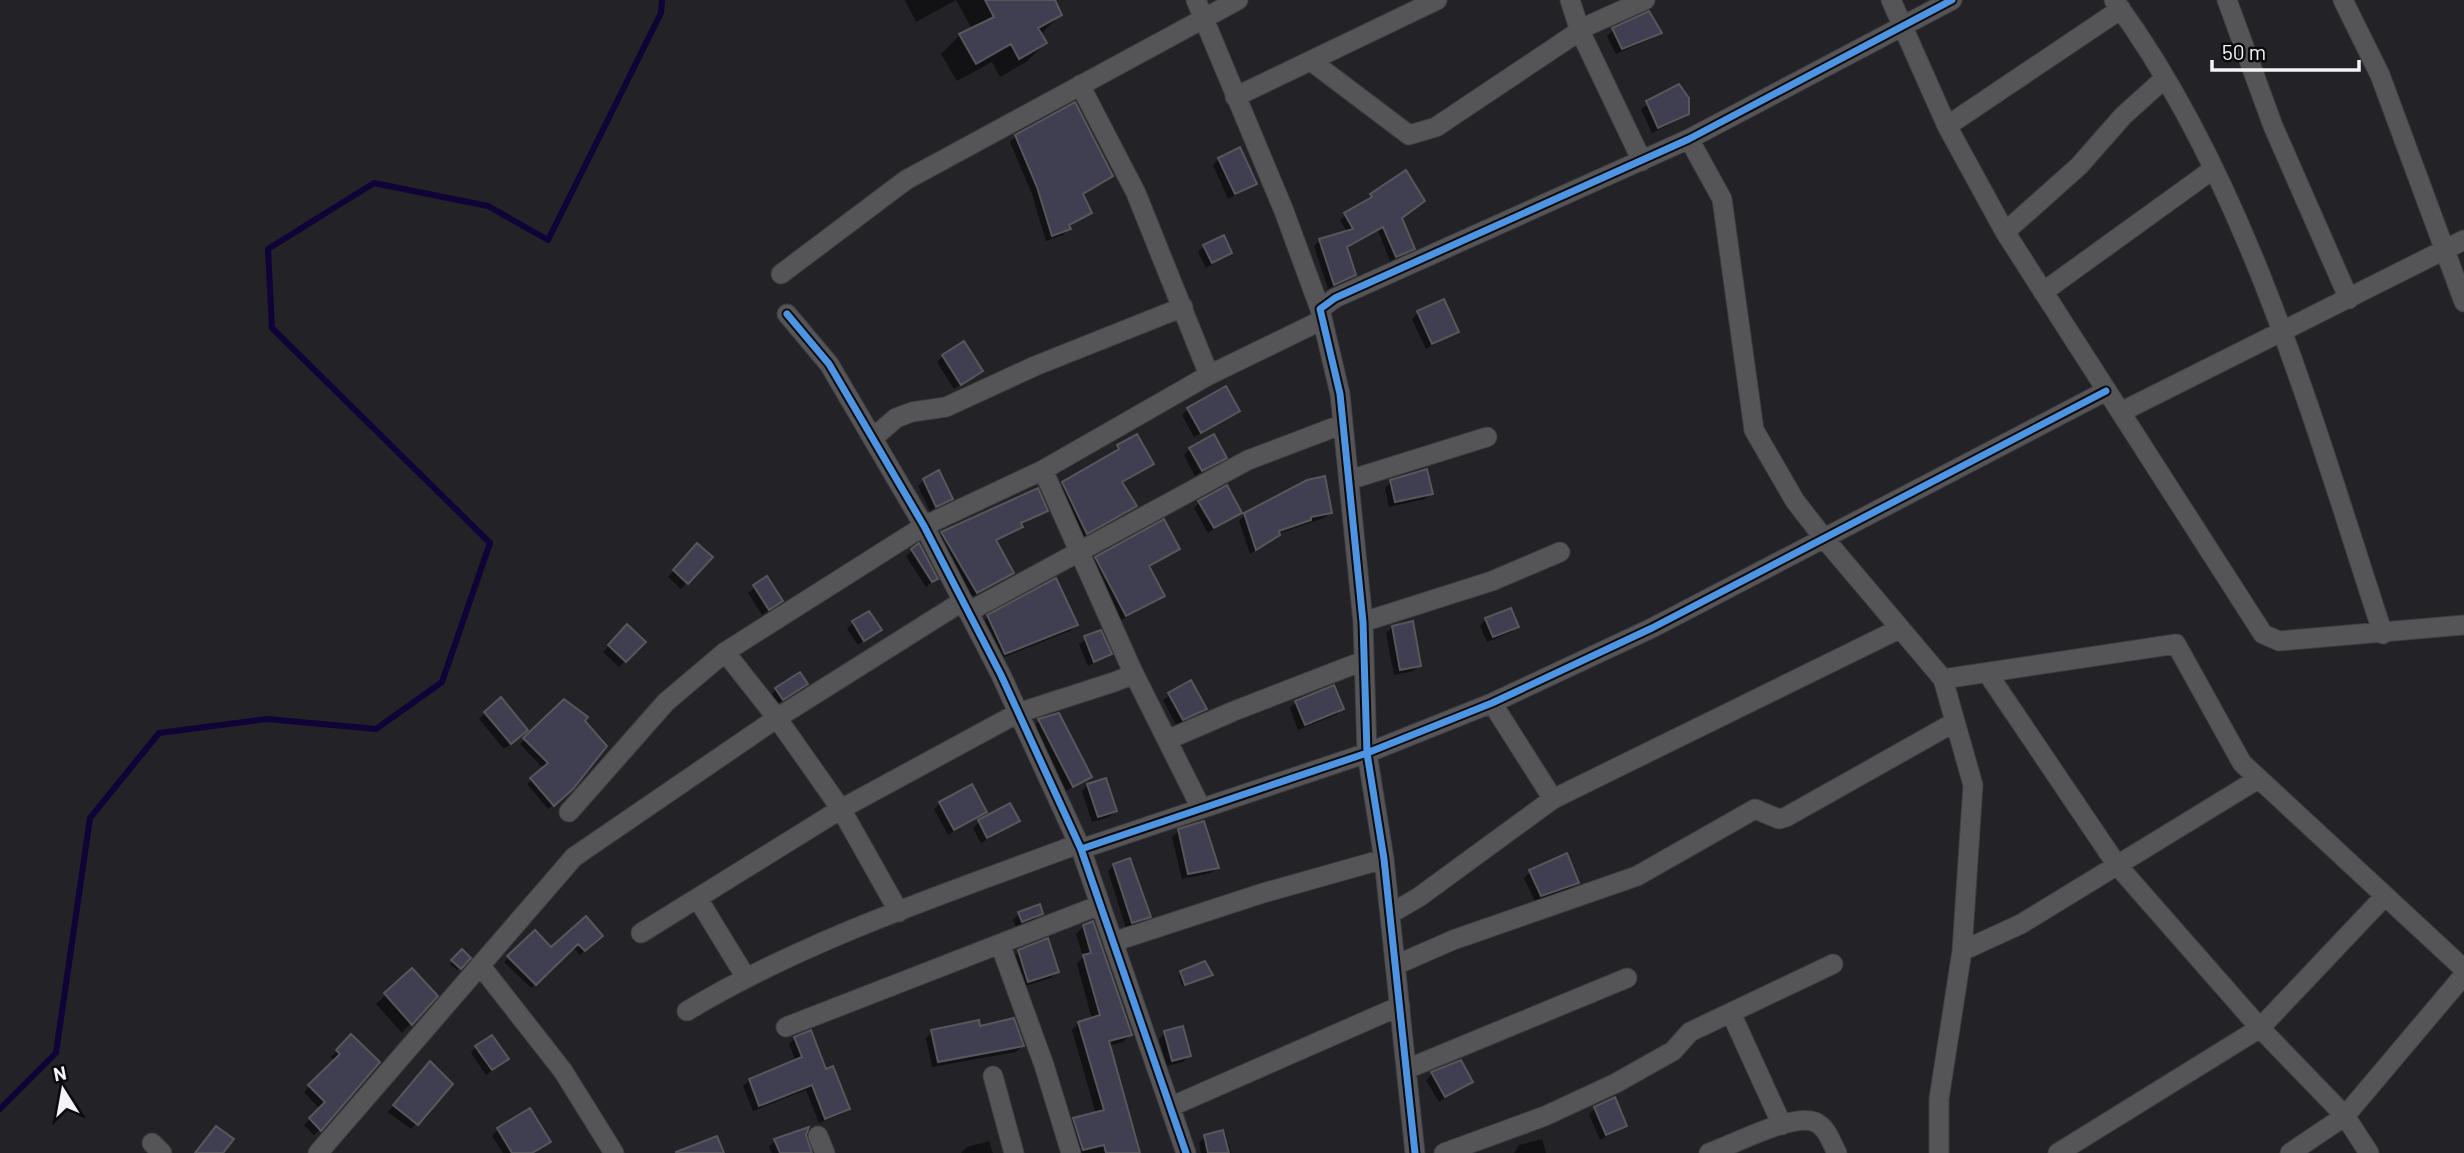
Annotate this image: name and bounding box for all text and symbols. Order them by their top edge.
scale bar [2212,28,2359,72]
text: 50 m [2222,39,2266,64]
north arrow [28,1055,98,1125]
text: N [51,1060,68,1085]

